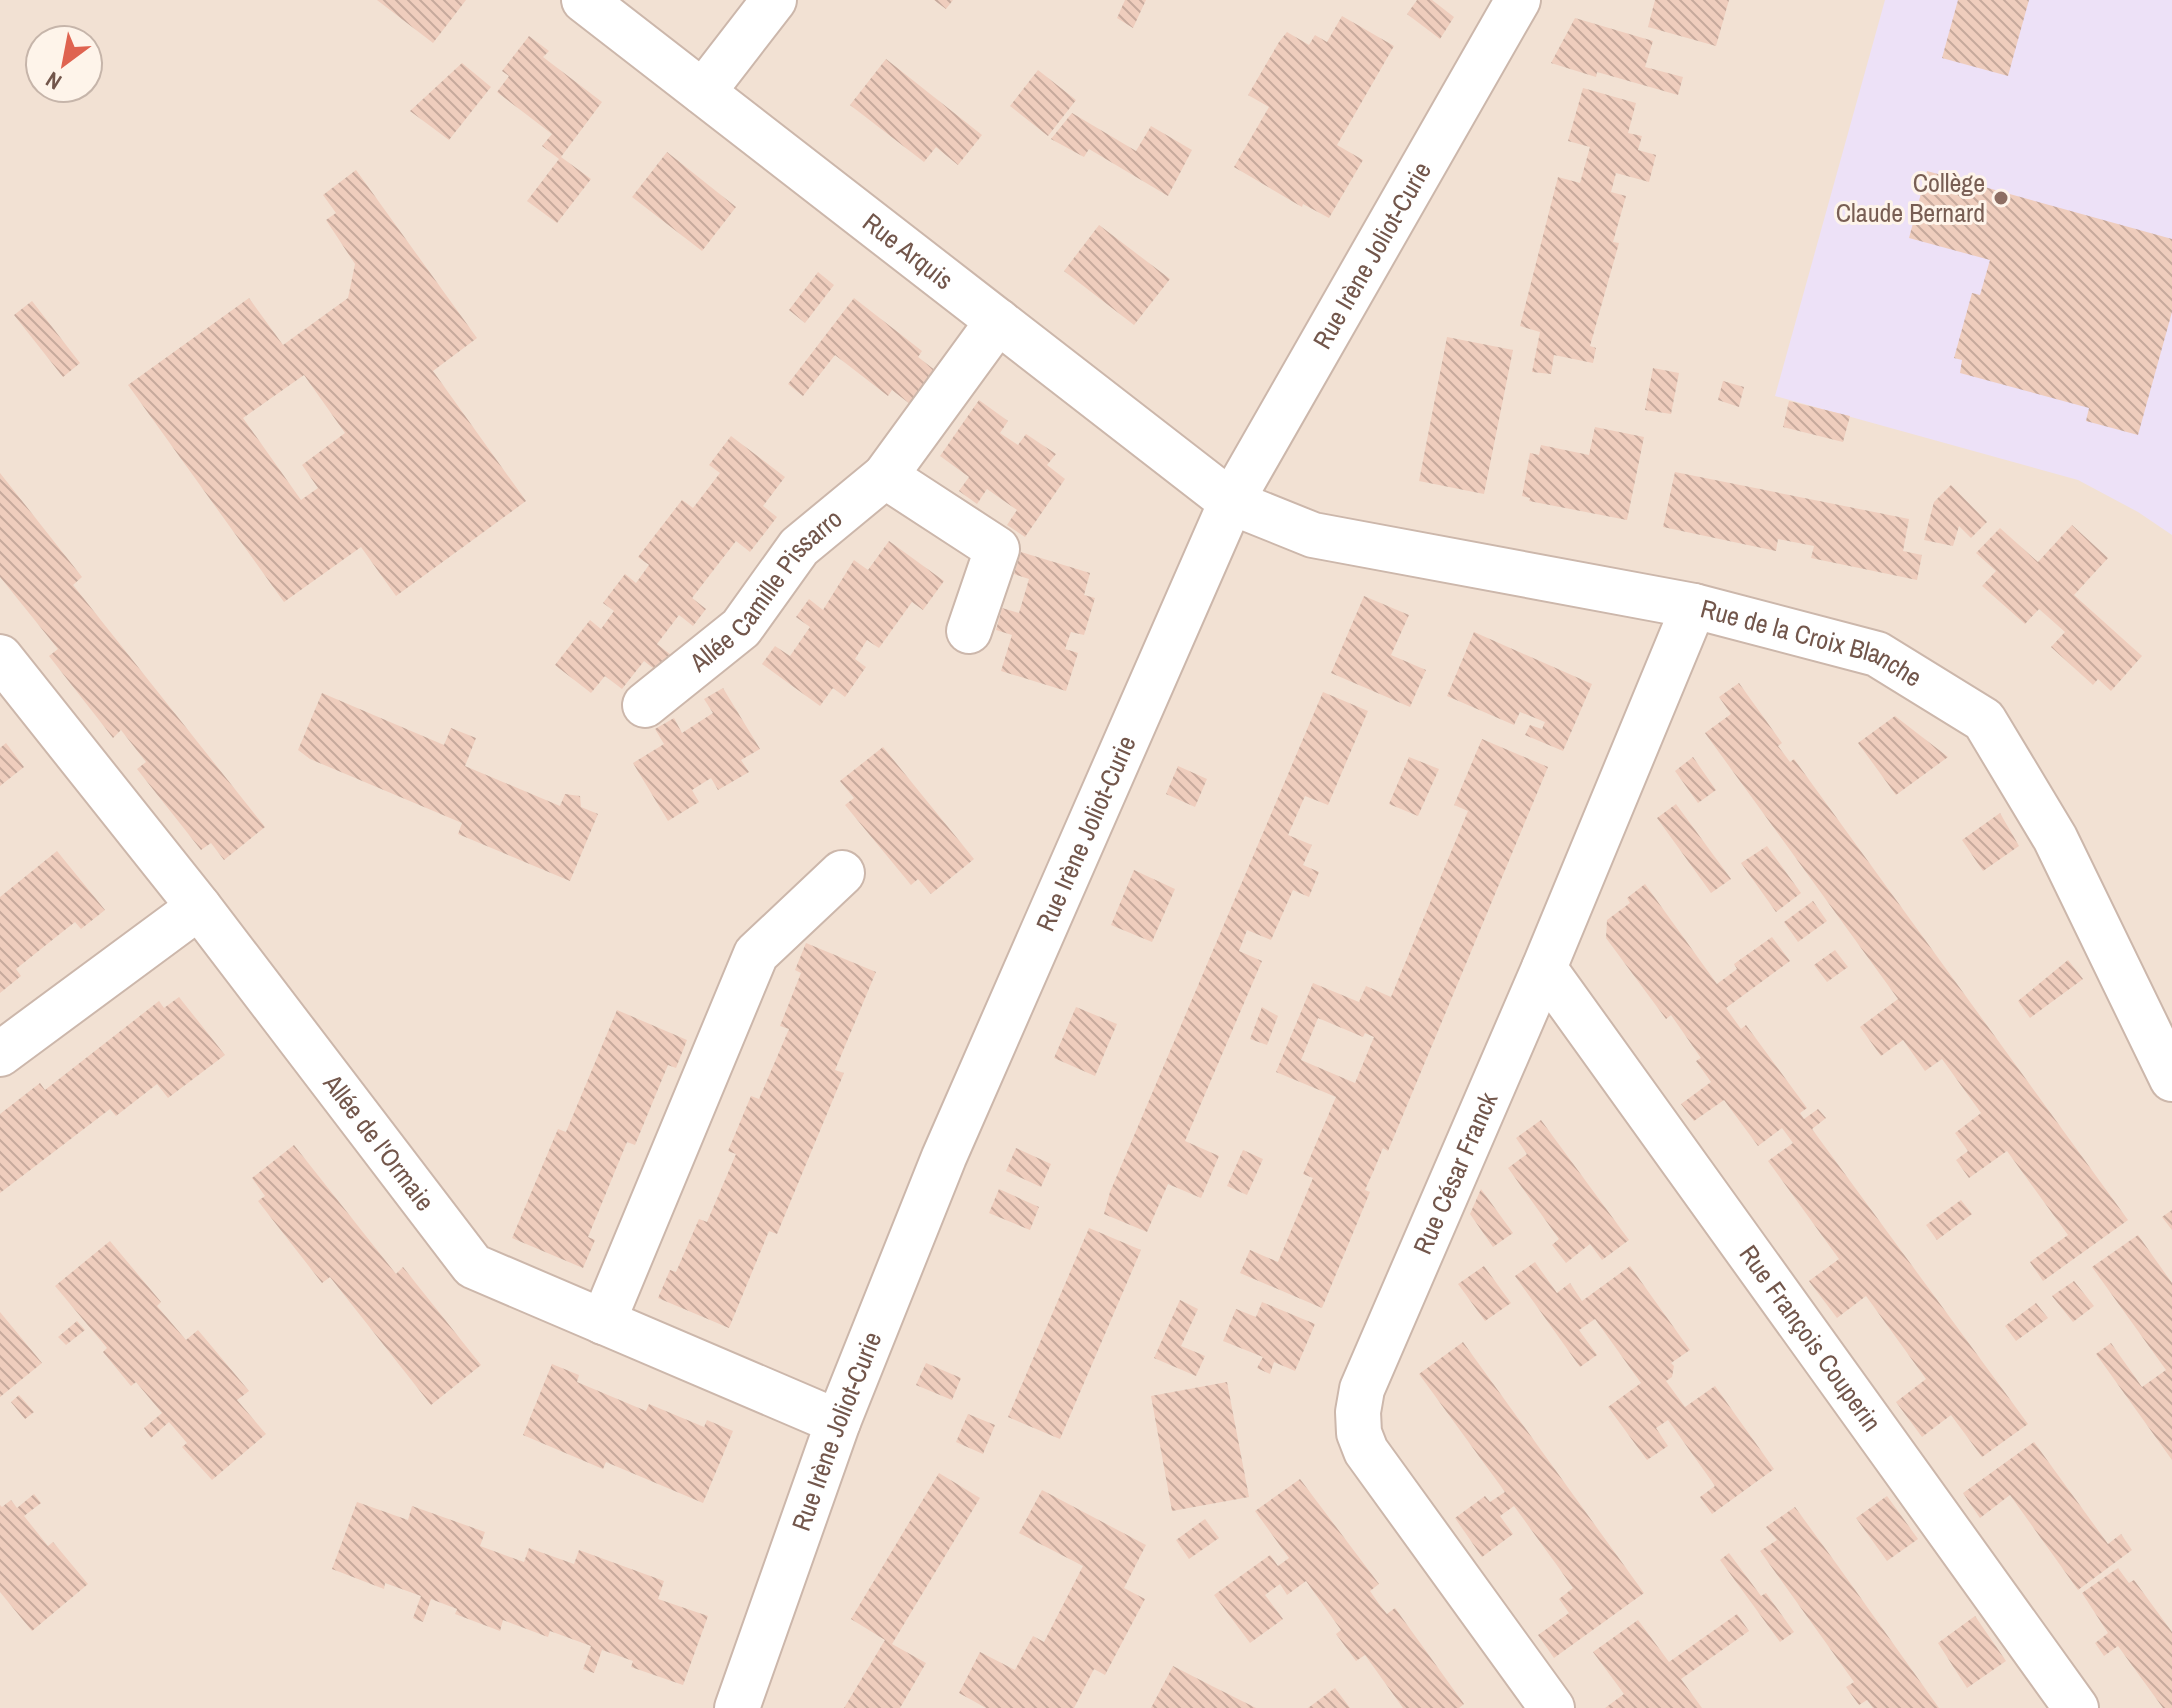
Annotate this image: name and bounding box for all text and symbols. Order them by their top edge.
north arrow [24,24,104,104]
text: N [40,65,67,97]
street label: Rue Irène Joliot-Curie [1304,155,1439,355]
place label: Collège Claude Bernard [1836,165,1985,230]
marker: Collège Claude Bernard [1992,189,2010,207]
street label: Rue Arquis [856,205,961,297]
street label: Allée Camille Pissarro [682,501,849,680]
street label: Rue de la Croix Blanche [1697,590,1929,694]
street label: Rue Irène Joliot-Curie [1027,730,1143,936]
street label: Allée de l'Ormaie [315,1066,443,1218]
street label: Rue César Franck [1404,1086,1505,1259]
street label: Rue François Couperin [1732,1238,1890,1438]
street label: Rue Irène Joliot-Curie [783,1327,889,1535]

